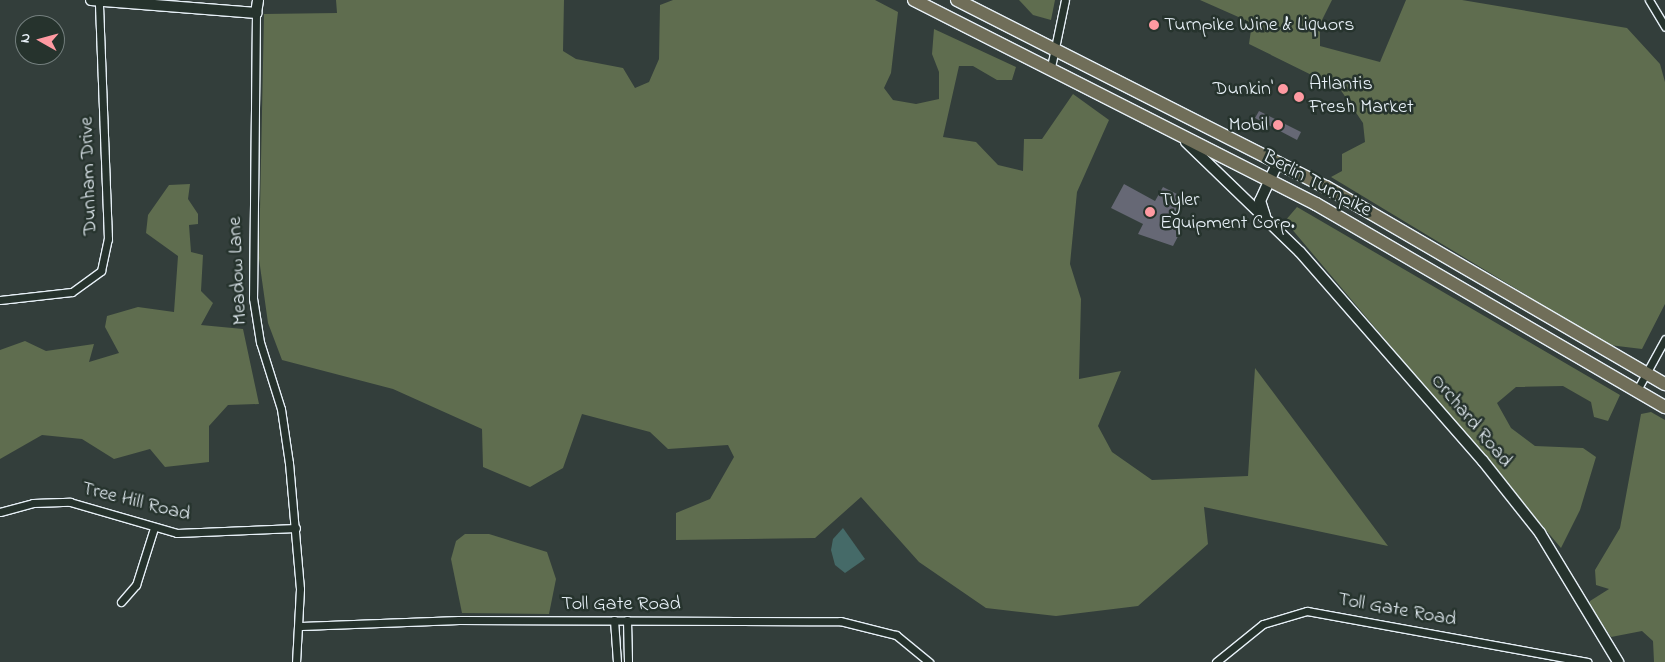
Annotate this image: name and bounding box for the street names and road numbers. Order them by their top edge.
street label: Dunham Drive [75,116,103,236]
street label: Berlin Turnpike [1258,145,1376,223]
street label: Meadow Lane [223,216,253,326]
street label: Orchard Road [1425,369,1517,473]
street label: Tree Hill Road [79,477,193,527]
street label: Toll Gate Road [1336,588,1458,632]
street label: Toll Gate Road [561,592,681,616]

